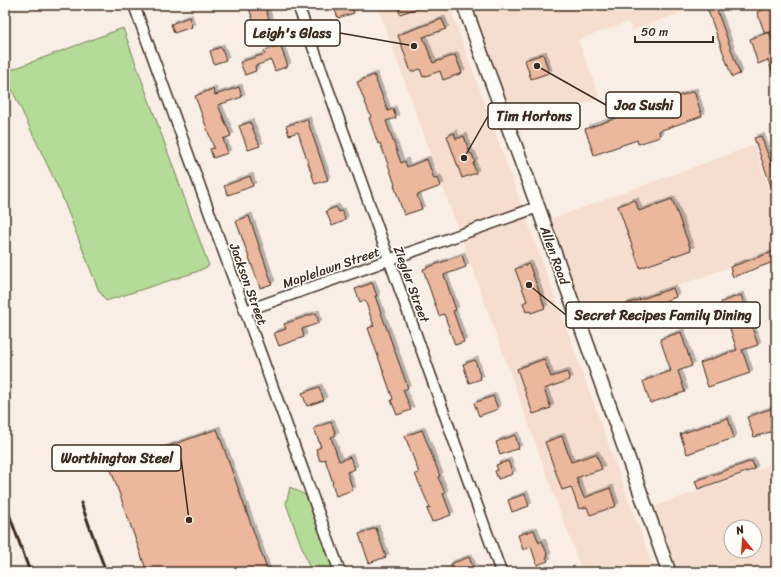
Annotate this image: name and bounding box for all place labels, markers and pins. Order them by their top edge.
callout: Leigh's Glass [245,20,340,46]
callout: Joa Sushi [606,92,681,118]
callout: Tim Hortons [488,103,580,129]
callout: Secret Recipes Family Dining [566,302,760,328]
callout: Worthington Steel [52,445,181,471]

